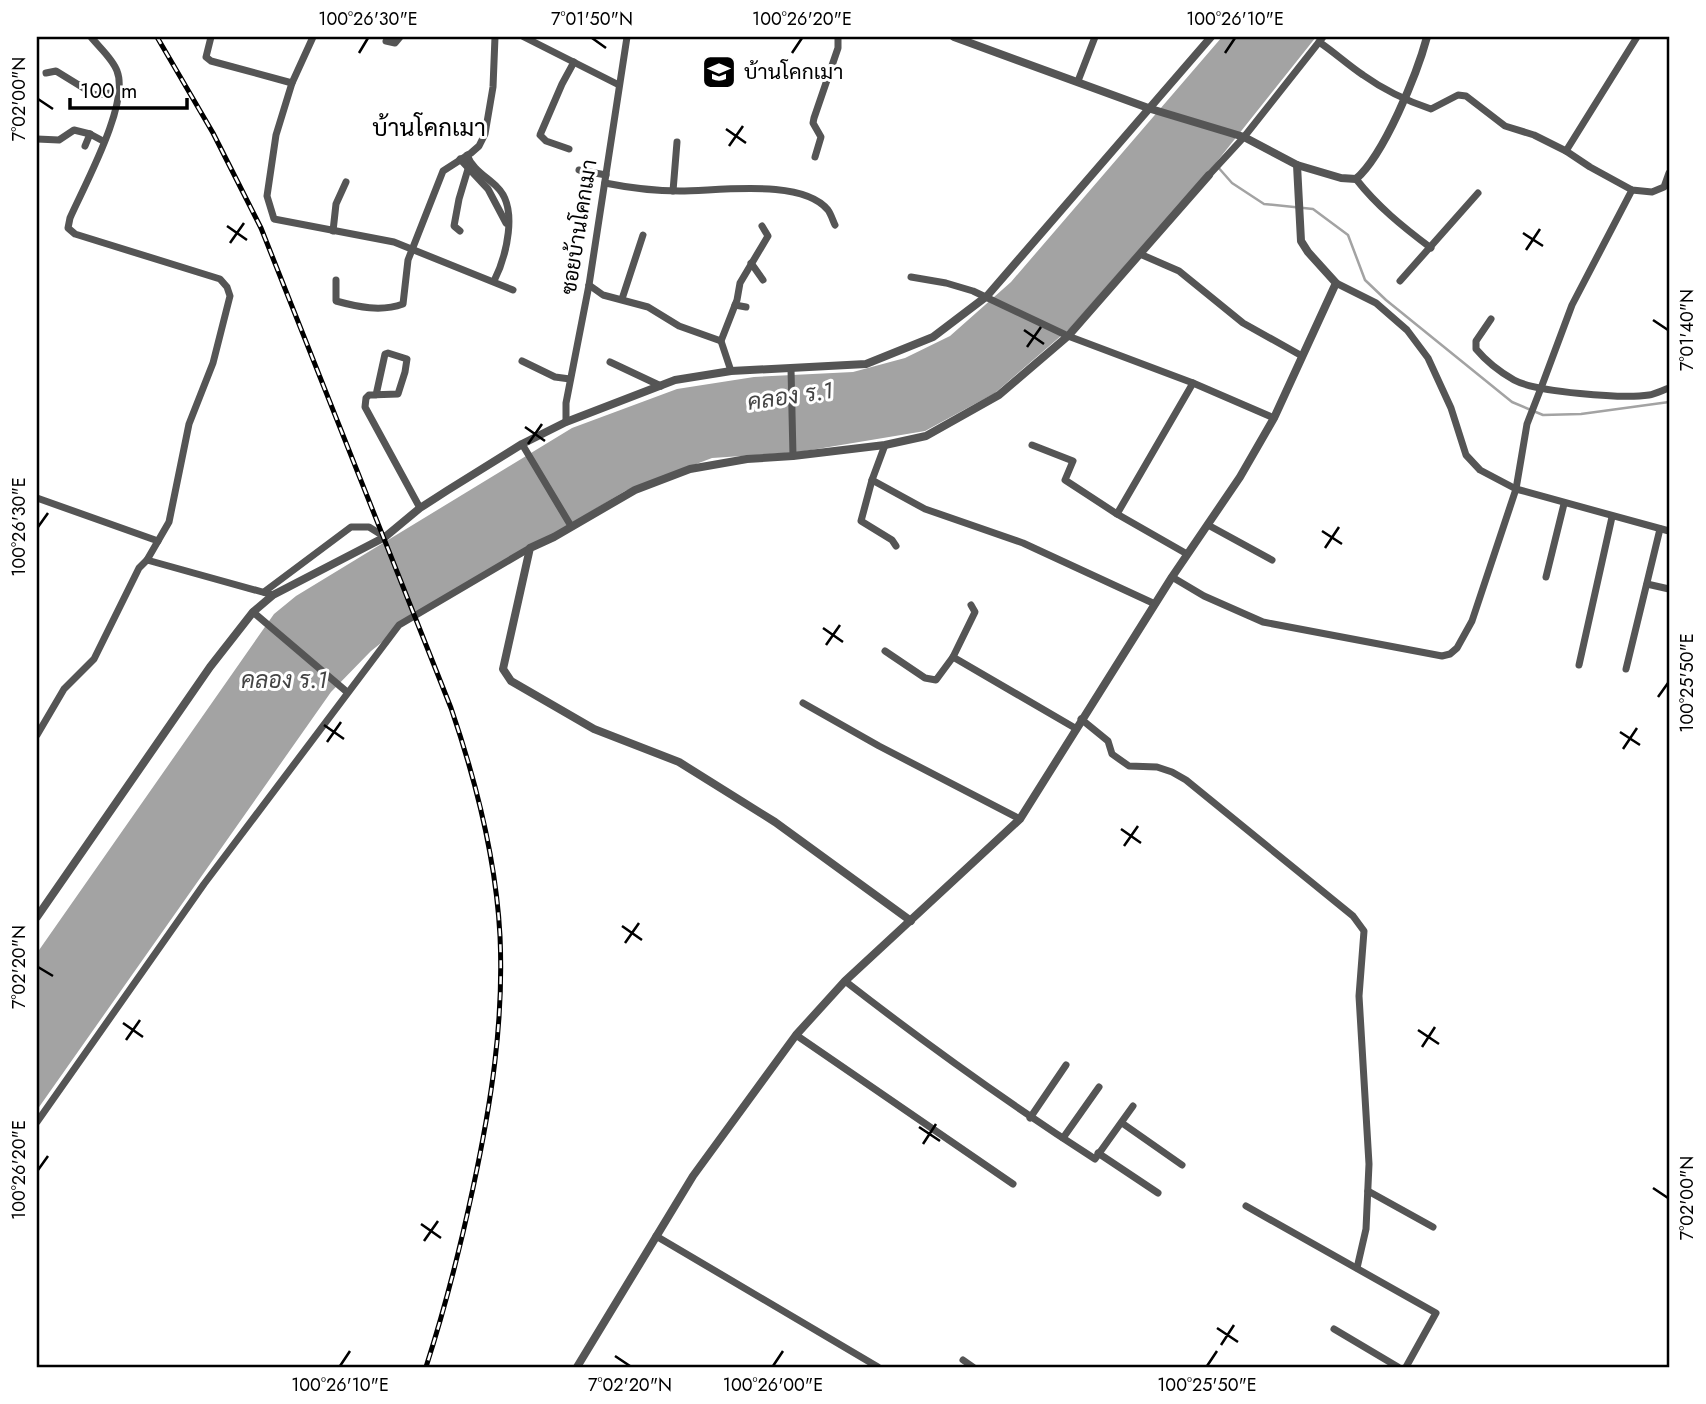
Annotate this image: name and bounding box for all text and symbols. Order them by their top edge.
text: 100°26'30"E [318,6,418,32]
text: 7°01'50"N [551,6,633,32]
text: 100°26'20"E [752,6,852,32]
text: 100°26'10"E [1186,6,1284,32]
school or university icon: บ้านโคกเมา [700,53,738,91]
text: 7°02'00"N [6,57,32,141]
place label: บ้านโคกเมา [744,57,843,87]
scale bar [70,66,187,110]
text: 100 m [80,76,137,106]
district label: บ้านโคกเมา [372,110,486,145]
street label: ซอยบ้านโคกเมา [553,157,605,297]
text: 7°01'40"N [1674,289,1700,371]
water label: คลอง ร.1 [745,373,835,419]
text: 100°26'30"E [6,477,32,577]
text: 100°25'50"E [1674,633,1700,733]
water label: คลอง ร.1 [241,663,327,697]
text: 7°02'20"N [6,925,32,1009]
text: 100°26'20"E [6,1120,32,1220]
text: 7°02'00"N [1674,1156,1700,1240]
text: 100°26'10"E [291,1372,389,1398]
text: 7°02'20"N [588,1372,672,1398]
text: 100°26'00"E [723,1372,823,1398]
text: 100°25'50"E [1157,1372,1257,1398]

